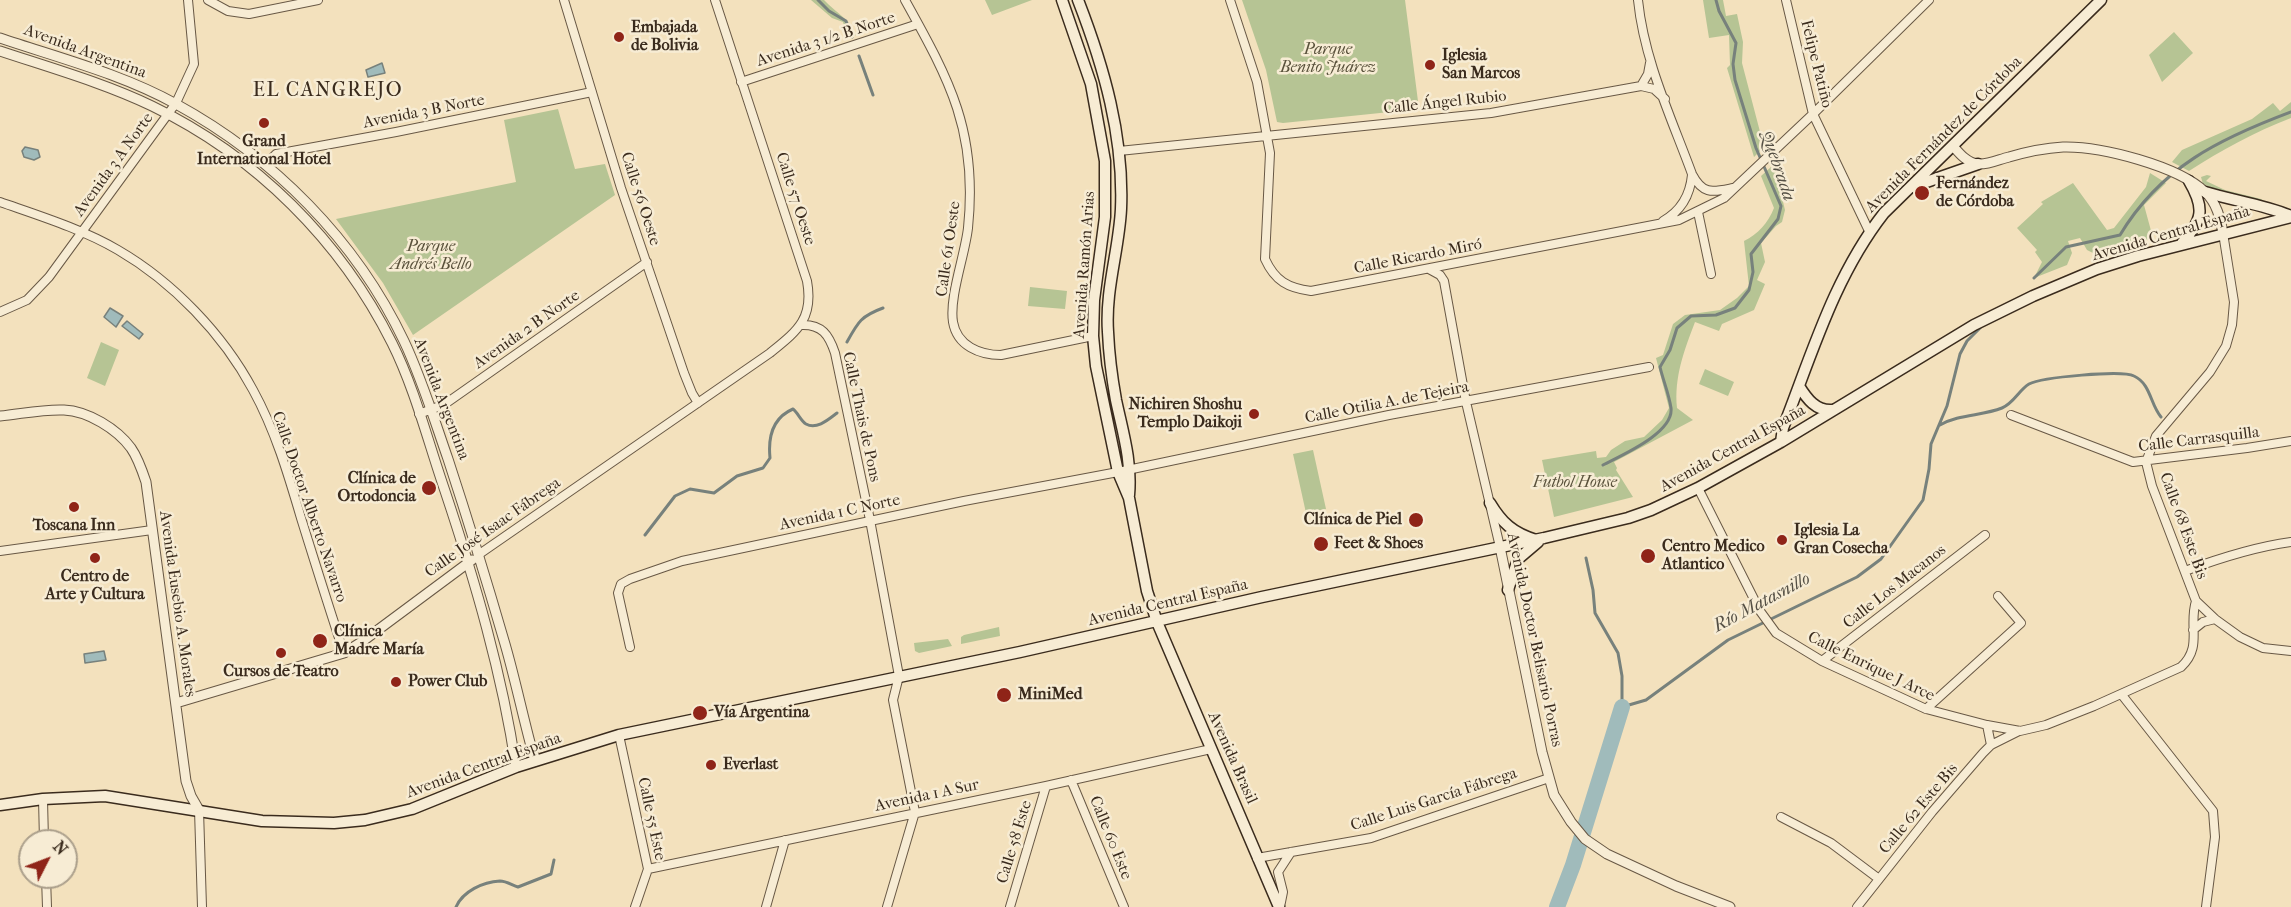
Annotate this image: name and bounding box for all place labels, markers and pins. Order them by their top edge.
place label: Embajada de Bolivia [631,18,698,56]
marker: Embajada de Bolivia [612,30,626,44]
place label: Iglesia San Marcos [1442,46,1520,84]
marker: Iglesia San Marcos [1423,58,1437,72]
marker: Grand International Hotel [257,116,271,130]
place label: Grand International Hotel [197,132,331,170]
place label: Fernández de Córdoba [1936,174,2014,212]
marker: Fernández de Córdoba [1913,184,1931,202]
place label: Nichiren Shoshu Templo Daikoji [1128,395,1242,433]
marker: Nichiren Shoshu Templo Daikoji [1247,407,1261,421]
place label: Clínica de Ortodoncia [338,469,416,507]
marker: Clínica de Ortodoncia [420,479,438,497]
marker: Toscana Inn [67,500,81,514]
place label: Clínica de Piel [1304,510,1402,530]
marker: Clínica de Piel [1407,511,1425,529]
place label: Toscana Inn [33,516,115,536]
place label: Iglesia La Gran Cosecha [1794,521,1888,559]
marker: Iglesia La Gran Cosecha [1775,533,1789,547]
place label: Feet & Shoes [1334,534,1423,554]
marker: Feet & Shoes [1312,535,1330,553]
place label: Centro Medico Atlantico [1662,537,1765,575]
marker: Centro Medico Atlantico [1639,547,1657,565]
marker: Centro de Arte y Cultura [88,551,102,565]
place label: Centro de Arte y Cultura [45,567,145,605]
place label: Clínica Madre María [334,622,424,660]
marker: Clínica Madre María [311,632,329,650]
marker: Cursos de Teatro [274,646,288,660]
place label: Cursos de Teatro [223,662,339,682]
place label: Power Club [408,672,487,692]
marker: Power Club [389,675,403,689]
place label: MiniMed [1018,685,1082,705]
marker: MiniMed [995,686,1013,704]
place label: Vía Argentina [714,703,810,723]
marker: Vía Argentina [691,704,709,722]
place label: Everlast [723,755,778,775]
marker: Everlast [704,758,718,772]

